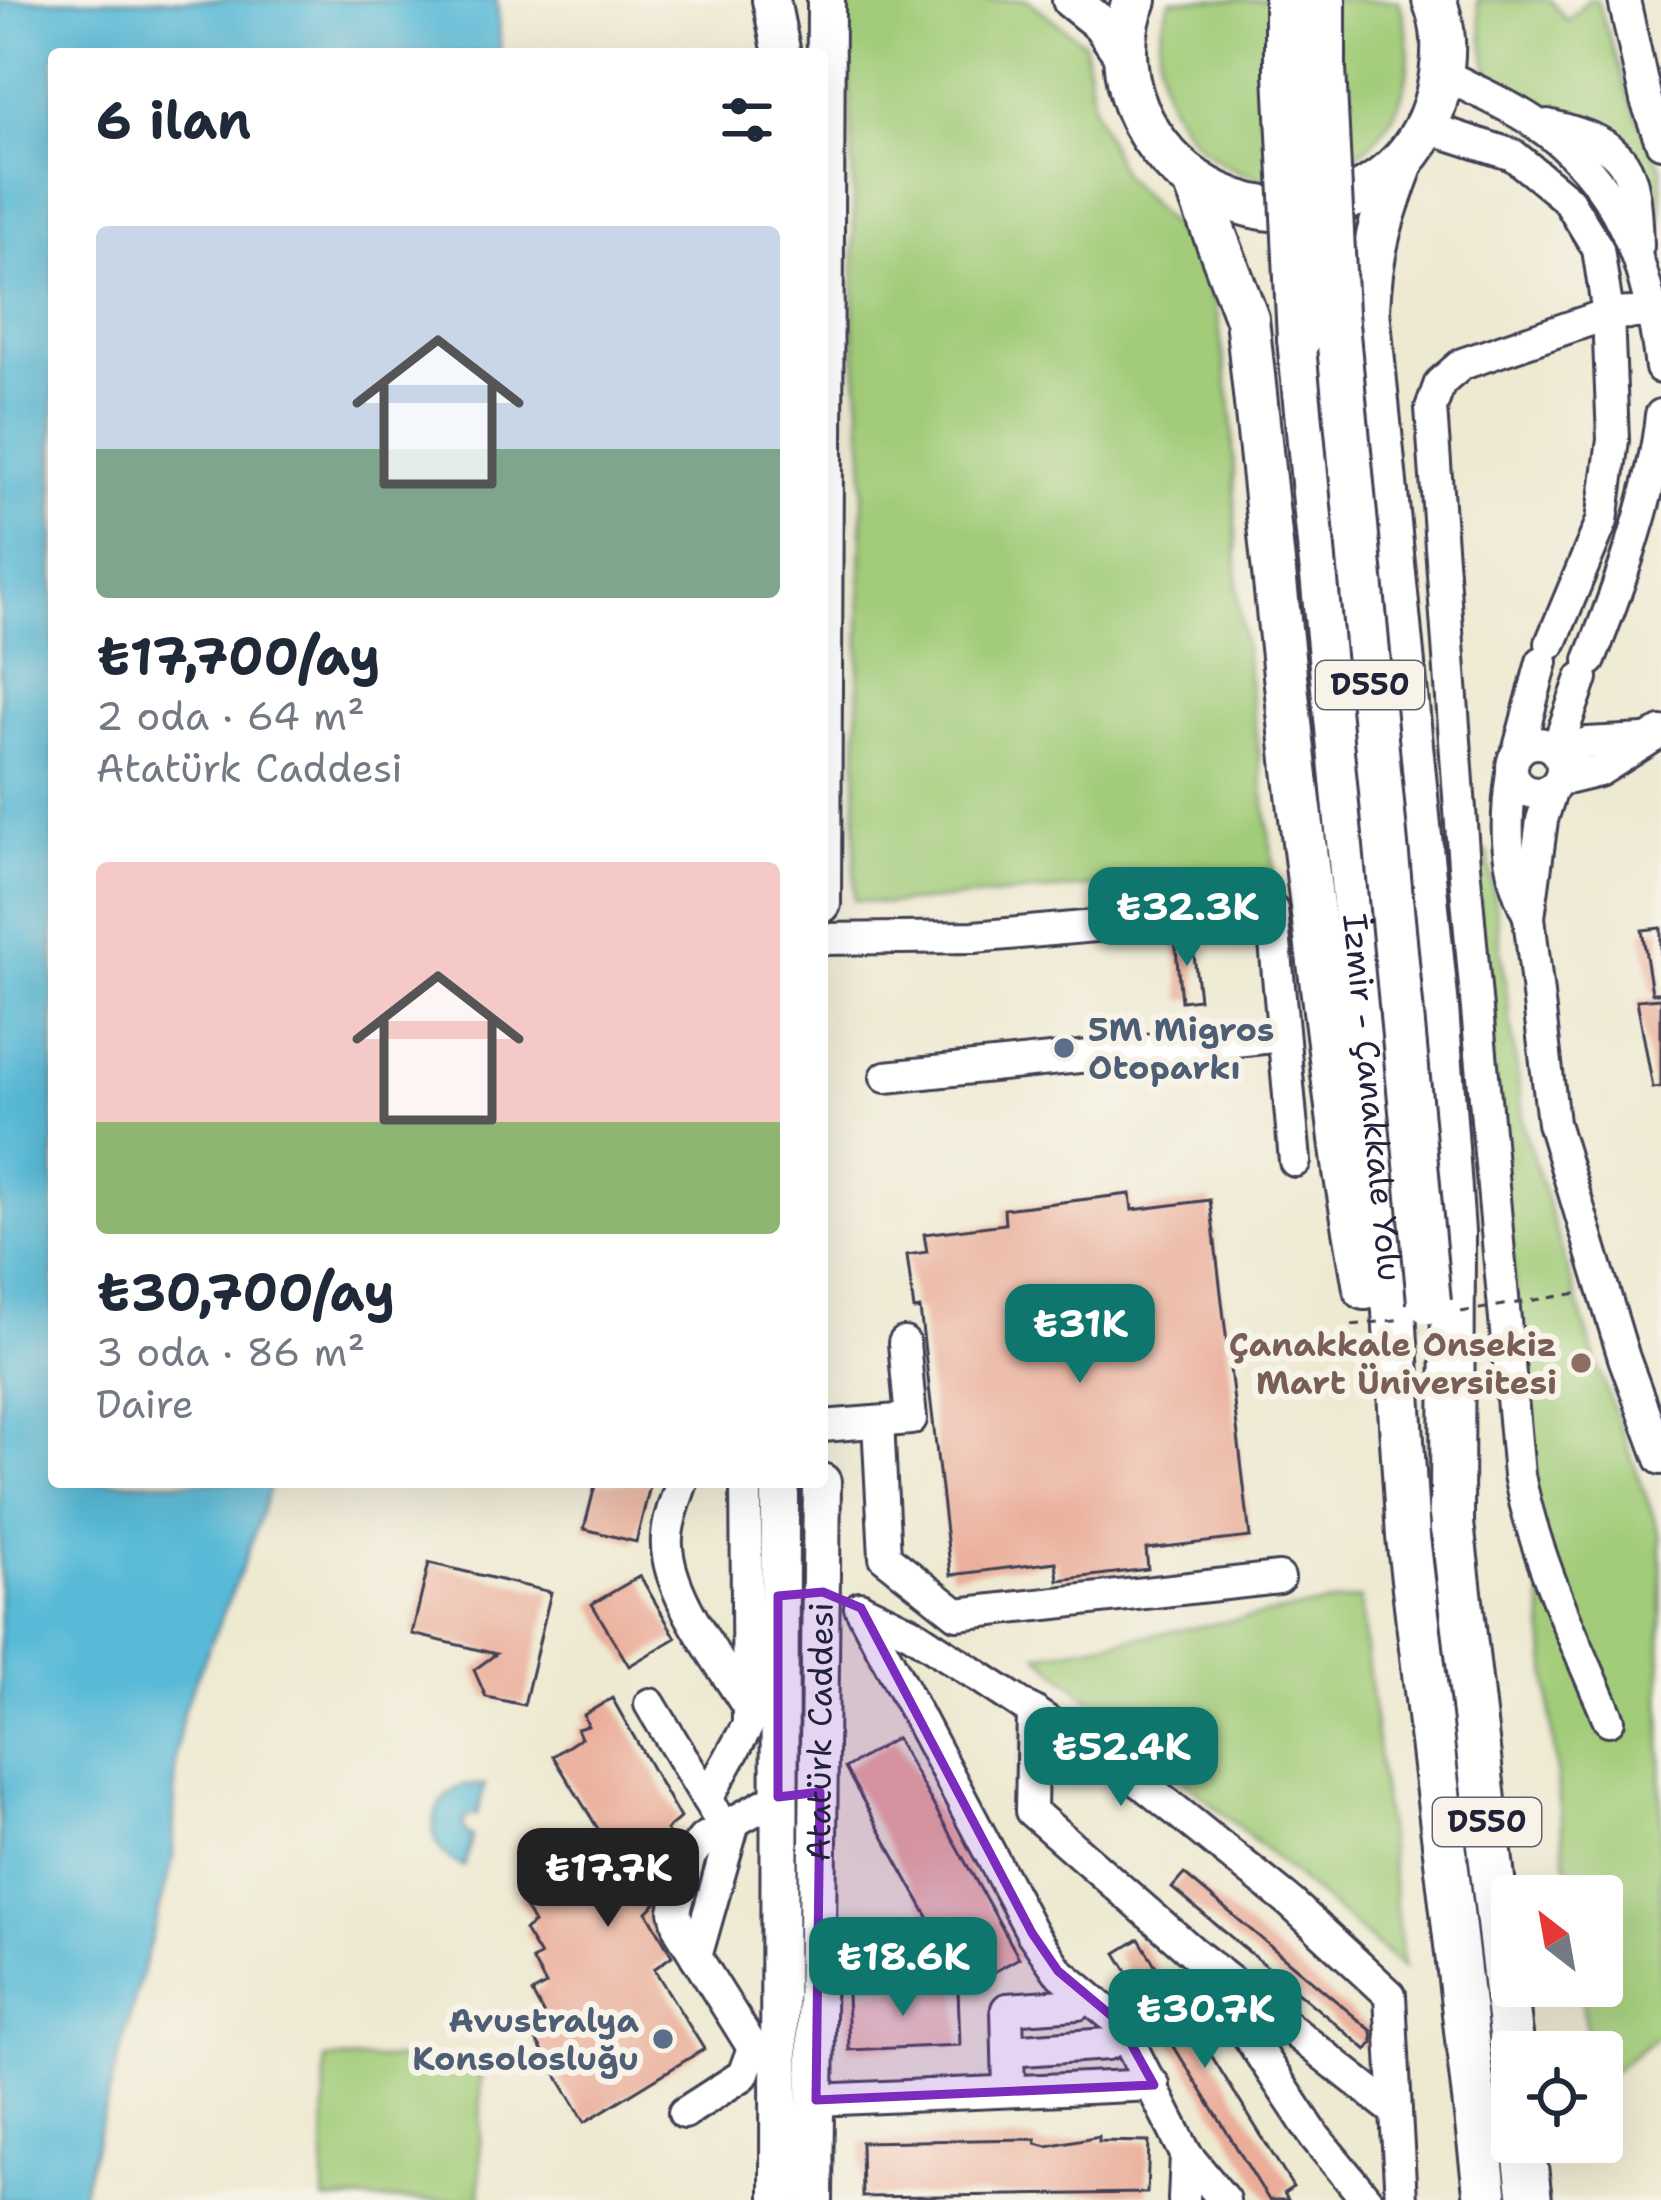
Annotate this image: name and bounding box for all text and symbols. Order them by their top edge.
text: 6 ilan [96,86,251,154]
icon: filters [714,87,780,153]
icon: home [330,304,546,520]
text: ₺17,700/ay [96,622,380,690]
road number: D550 [1316,661,1424,709]
text: 2 oda · 64 m² [96,690,365,742]
text: Atatürk Caddesi [96,742,403,794]
pin: ₺32.3K [1089,867,1285,969]
text: ₺32.3K [1115,880,1259,932]
street label: İzmir - Çanakkale Yolu [1332,911,1413,1283]
icon: home [330,940,546,1156]
place label: 5M Migros Otoparkı [1088,1007,1274,1090]
marker: 5M Migros Otoparkı [1051,1035,1077,1061]
text: ₺30,700/ay [96,1258,395,1326]
pin: ₺31K [1009,1284,1151,1386]
text: ₺31K [1032,1297,1128,1349]
place label: Çanakkale Onsekiz Mart Üniversitesi [1229,1322,1557,1405]
text: 3 oda · 86 m² [96,1326,365,1378]
marker: Çanakkale Onsekiz Mart Üniversitesi [1568,1350,1594,1376]
text: Daire [96,1378,194,1430]
street label: Atatürk Caddesi [796,1602,844,1862]
pin: ₺52.4K [1023,1707,1219,1809]
text: ₺52.4K [1051,1720,1191,1772]
road number: D550 [1433,1798,1541,1846]
pin: ₺17.7K [510,1828,706,1930]
text: ₺17.7K [544,1841,672,1893]
north arrow [1491,1875,1623,2007]
map controls [1491,1875,1623,2163]
pin: ₺18.6K [805,1917,1001,2019]
text: ₺18.6K [836,1930,970,1982]
pin: ₺30.7K [1107,1969,1303,2071]
text: ₺30.7K [1135,1982,1275,2034]
place label: Avustralya Konsolosluğu [412,1998,639,2081]
marker: Avustralya Konsolosluğu [650,2026,676,2052]
button: locate [1491,2031,1623,2163]

